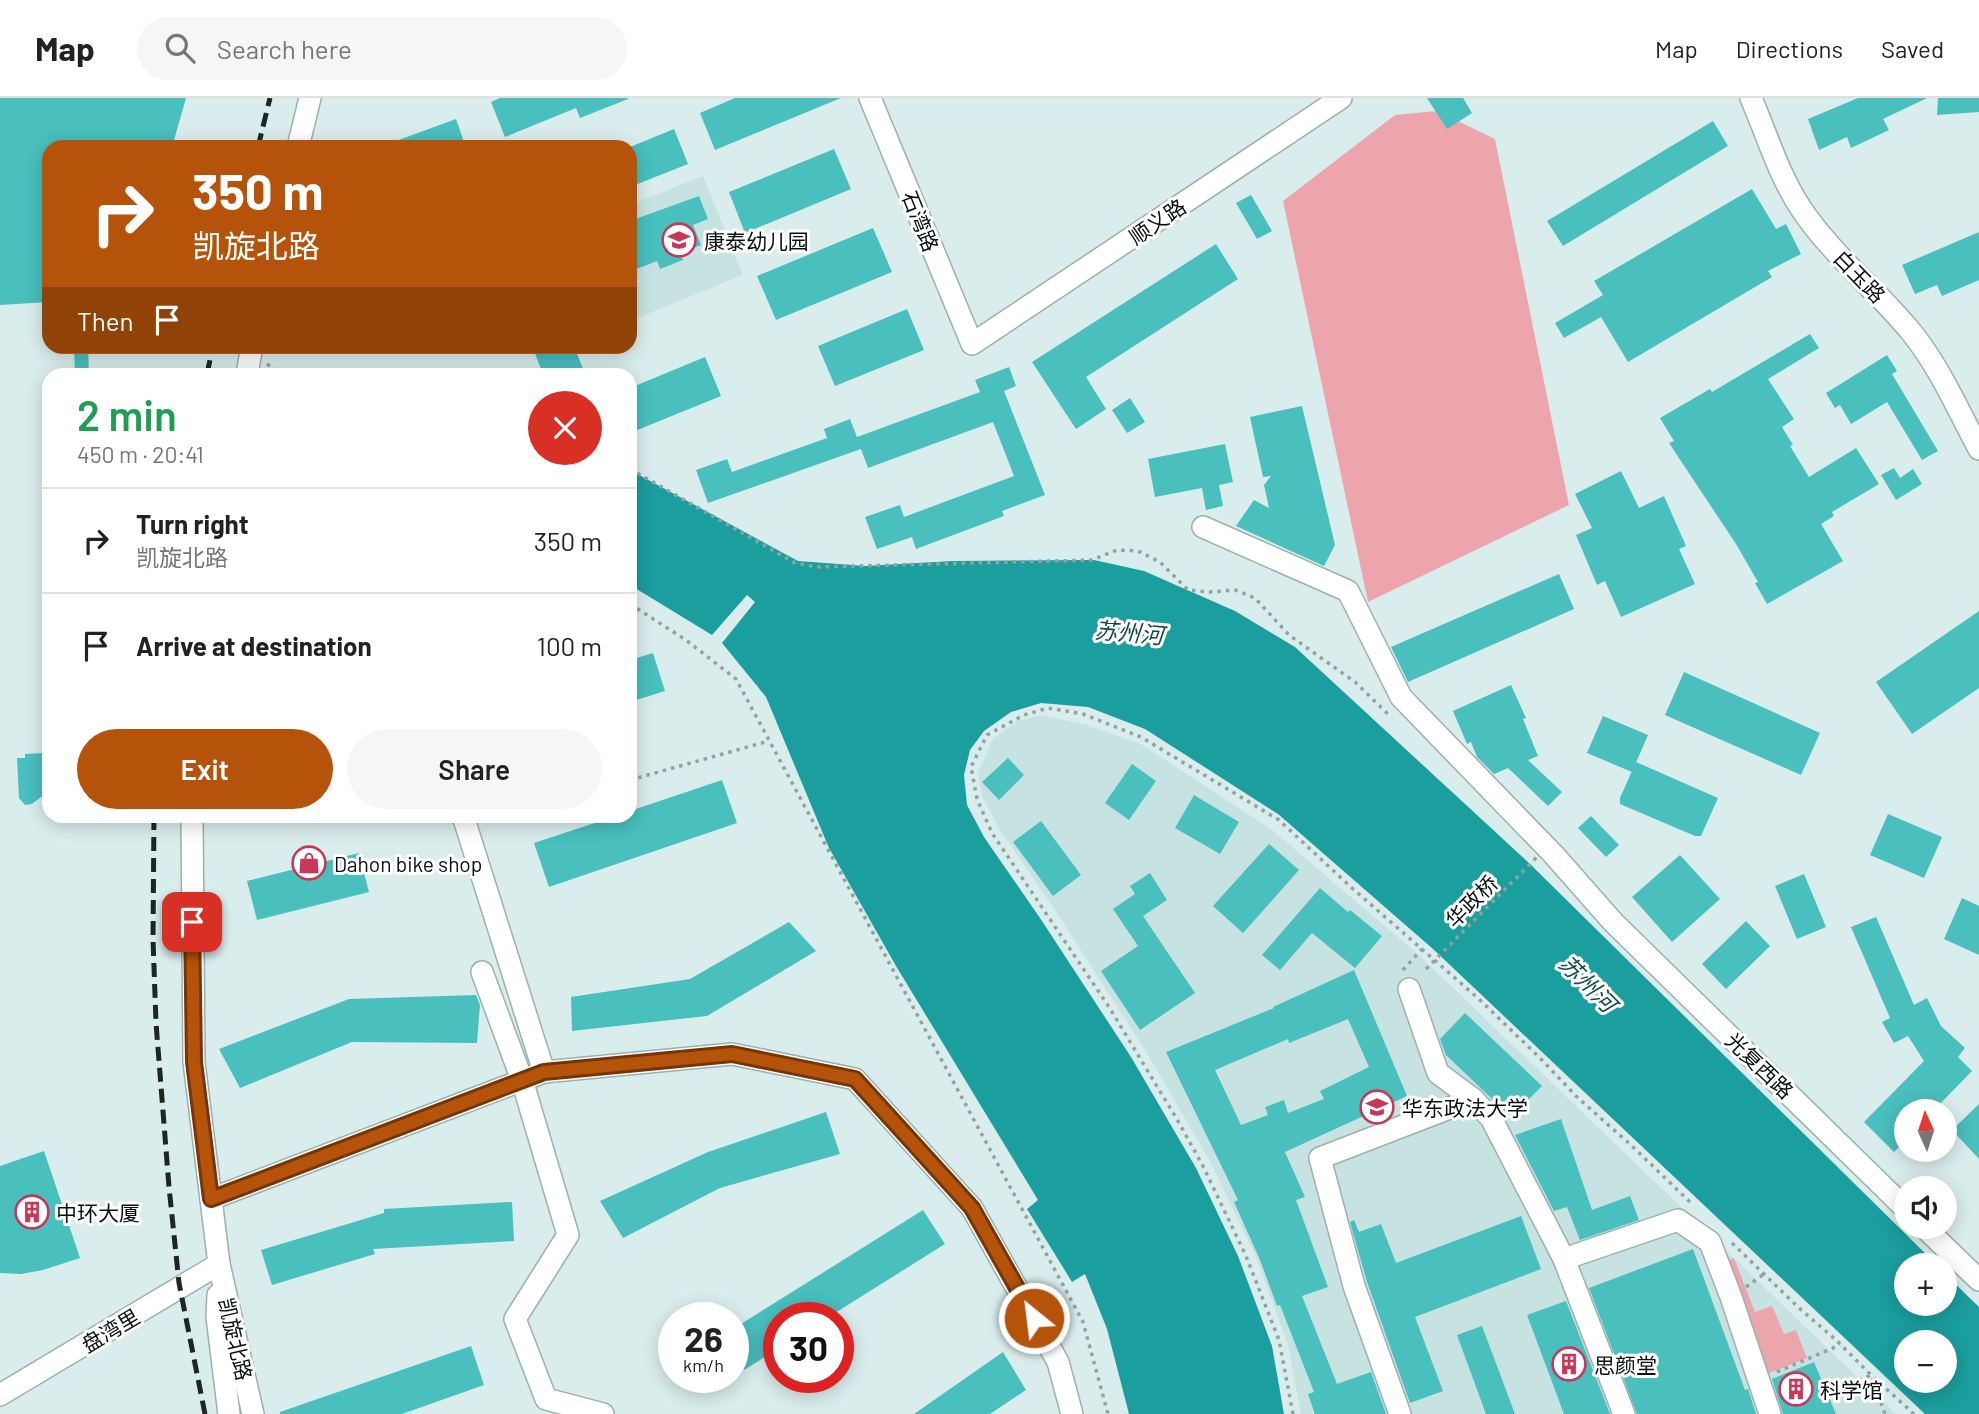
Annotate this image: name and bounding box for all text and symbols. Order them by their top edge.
search box [137,17,627,80]
text: Map [35,28,95,68]
icon: search [161,29,199,67]
text: Search here [217,33,352,64]
text: Map [1655,34,1698,63]
text: Directions [1736,34,1843,63]
text: Saved [1881,34,1944,63]
text: 350 m [192,161,324,220]
icon: right [77,168,168,259]
street label: 石湾路 [898,187,944,255]
street label: 顺义路 [1124,193,1190,249]
school or university icon: 康泰幼儿园 [660,221,698,259]
text: 凯旋北路 [192,226,320,264]
place label: 康泰幼儿园 [704,228,809,253]
street label: 白玉路 [1829,245,1891,307]
icon: arrive [148,301,186,339]
text: Then [77,305,134,336]
text: 2 min [77,389,177,439]
button: close [528,391,602,465]
text: 450 m · 20:41 [77,440,204,468]
text: Turn right [136,508,249,539]
icon: right [77,522,115,560]
text: 350 m [534,525,602,556]
text: 凯旋北路 [136,543,228,571]
water label: 苏州河 [1093,615,1169,649]
icon: arrive [77,627,115,665]
text: Arrive at destination [136,630,372,661]
text: 100 m [537,630,602,661]
button: Exit [77,729,333,809]
button: Share [347,729,602,809]
shop icon: Dahon bike shop [290,844,328,882]
place label: Dahon bike shop [334,851,482,876]
street label: 华政桥 [1440,870,1502,932]
pin [162,892,222,952]
icon: arrive [173,903,211,941]
water label: 苏州河 [1554,949,1625,1020]
street label: 光复西路 [1721,1027,1799,1103]
school or university icon: 华东政法大学 [1358,1088,1396,1126]
place label: 华东政法大学 [1402,1095,1528,1120]
north arrow [1894,1099,1956,1162]
map controls [1894,1099,1957,1393]
button: sound [1894,1176,1957,1239]
building icon: 中环大厦 [13,1193,51,1231]
place label: 中环大厦 [56,1200,140,1225]
button: + [1894,1253,1957,1316]
position arrow [997,1281,1071,1355]
street label: 凯旋北路 [214,1295,258,1383]
speed limit sign: 30 [763,1302,854,1393]
street label: 盘湾里 [77,1303,143,1357]
text: 26 [684,1317,723,1359]
button: − [1894,1330,1957,1393]
building icon: 思颜堂 [1550,1345,1588,1383]
place label: 思颜堂 [1594,1352,1657,1377]
text: km/h [683,1354,724,1376]
building icon: 科学馆 [1777,1370,1815,1408]
place label: 科学馆 [1820,1377,1883,1402]

